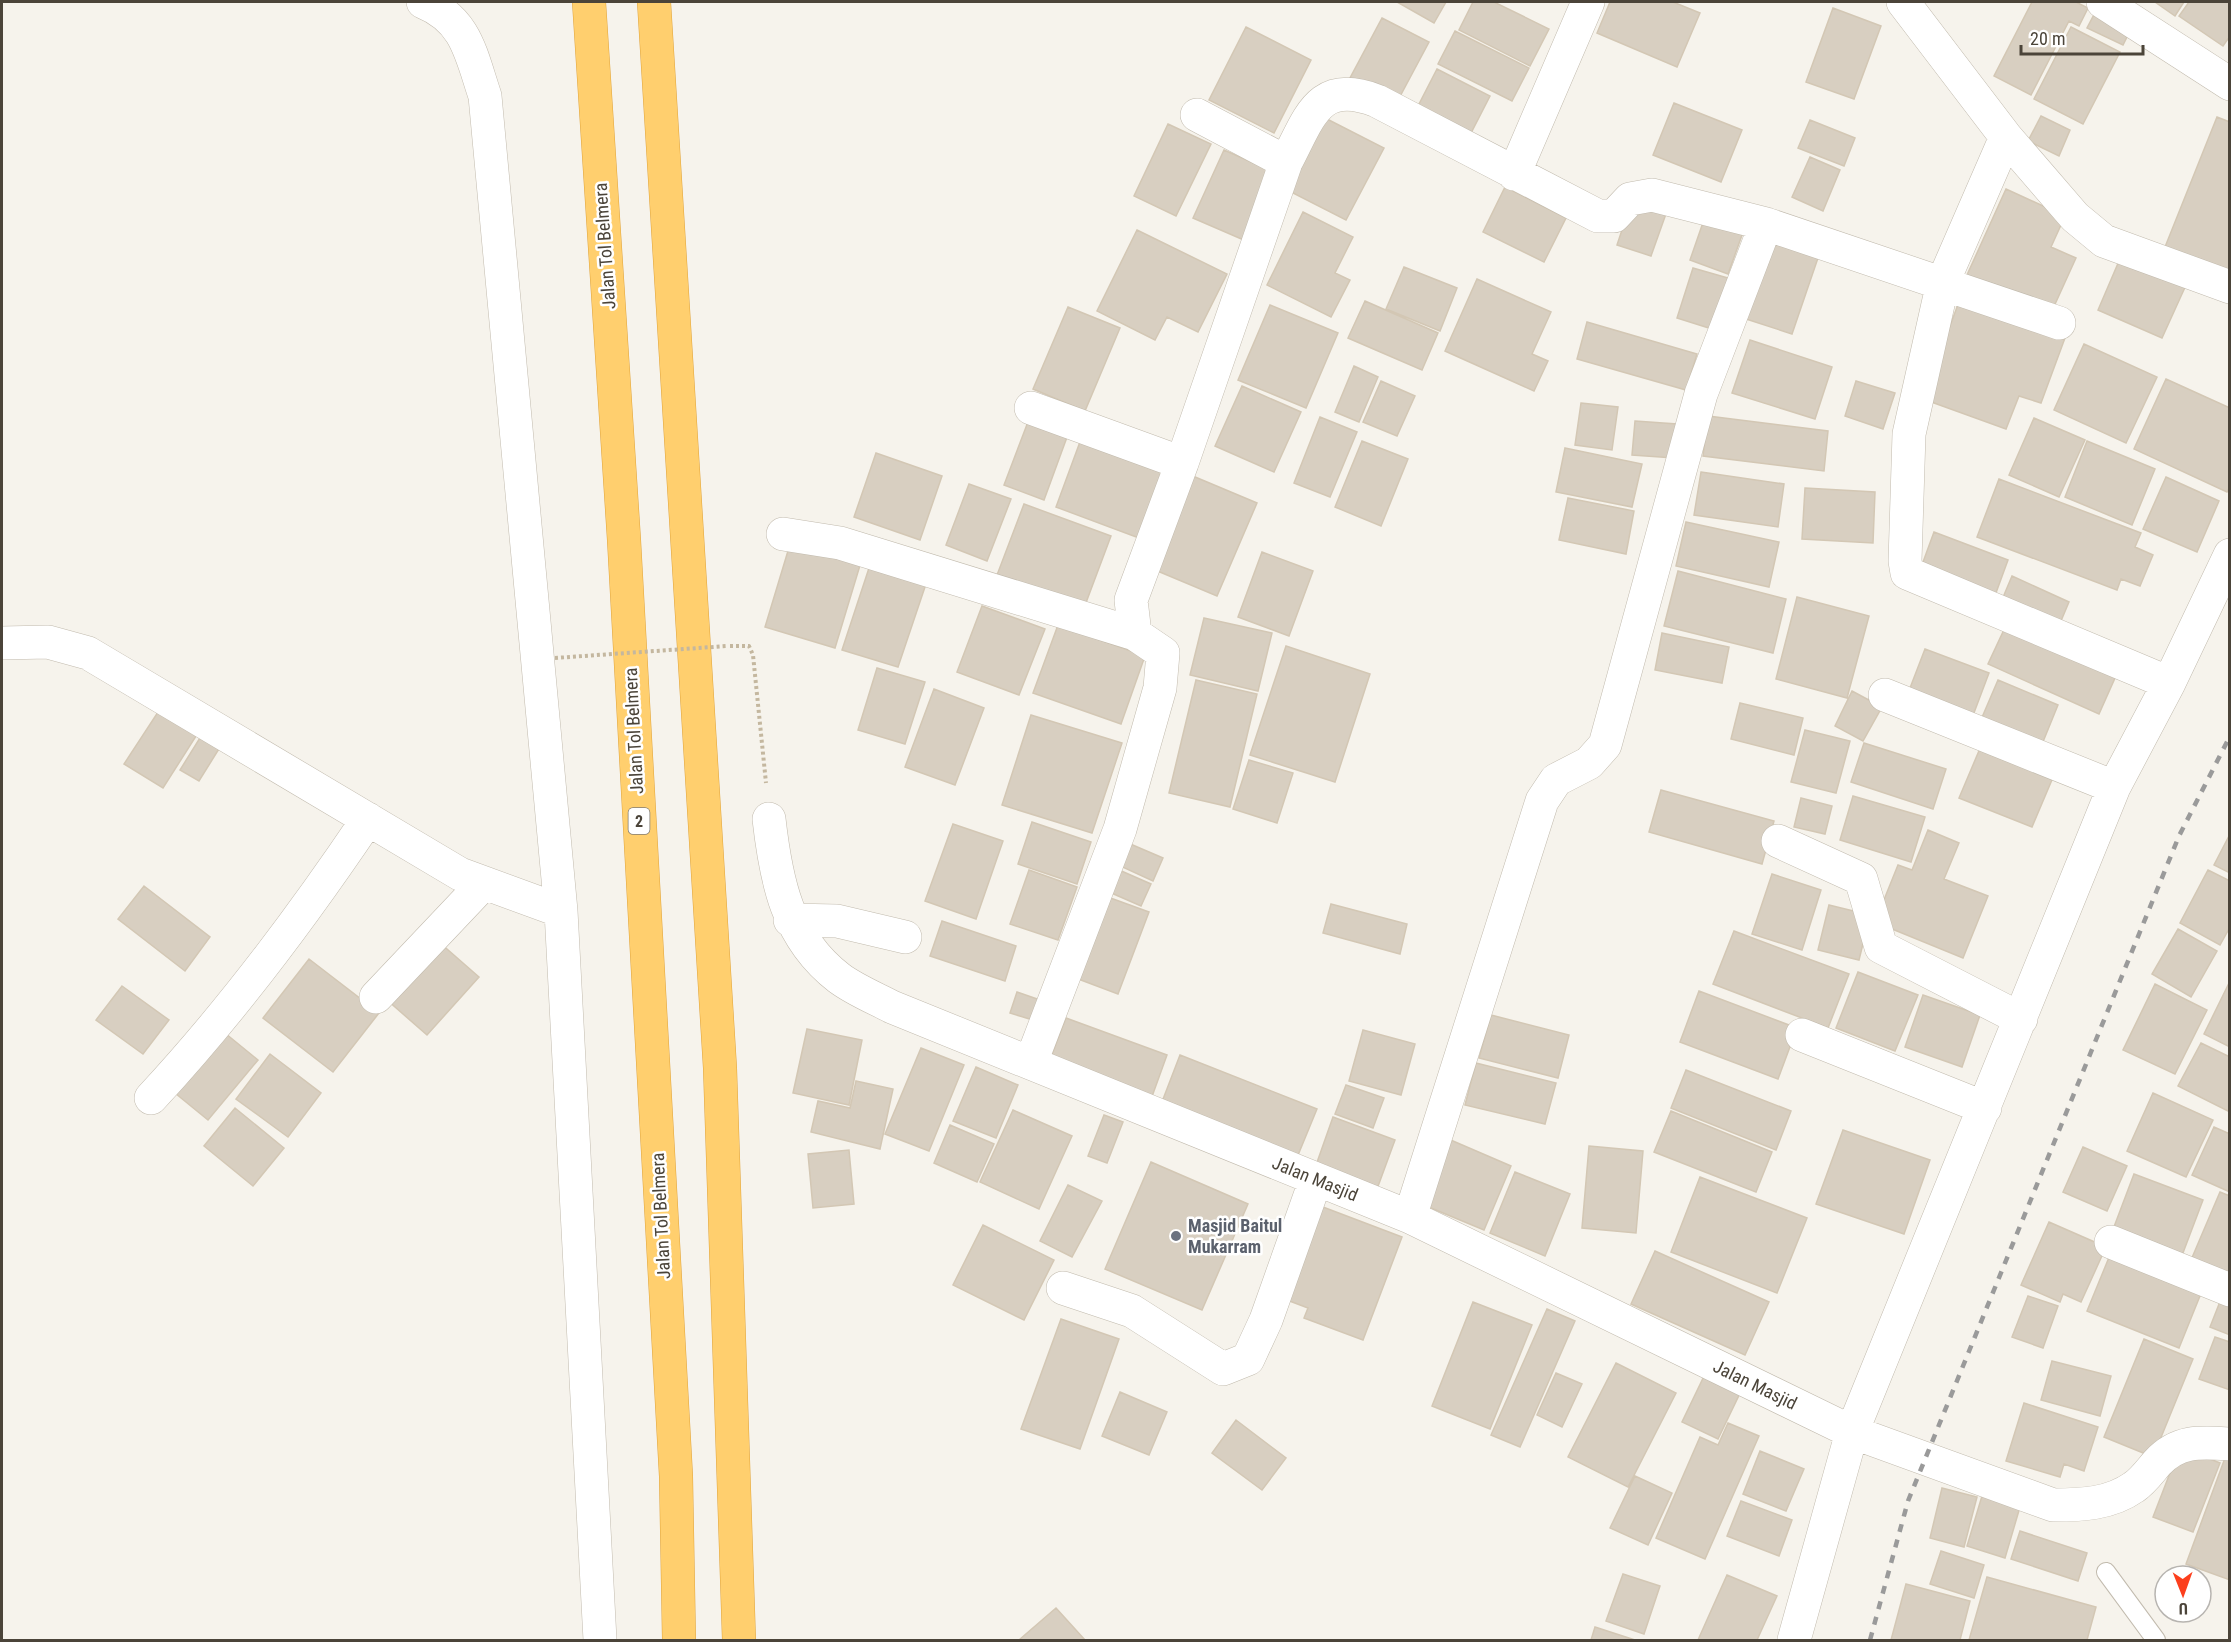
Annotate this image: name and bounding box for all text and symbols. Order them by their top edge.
scale bar [2021,18,2142,56]
text: 20 m [2030,28,2065,49]
street label: Jalan Tol Belmera [590,182,619,310]
street label: Jalan Tol Belmera [620,667,647,795]
road number: 2 [628,808,650,834]
street label: Jalan Tol Belmera [647,1152,674,1280]
street label: Jalan Masjid [1269,1152,1361,1205]
place label: Masjid Baitul Mukarram [1188,1215,1282,1257]
marker: Masjid Baitul Mukarram [1169,1229,1183,1243]
street label: Jalan Masjid [1710,1355,1800,1414]
north arrow [2153,1564,2213,1624]
text: U [2179,1599,2188,1618]

